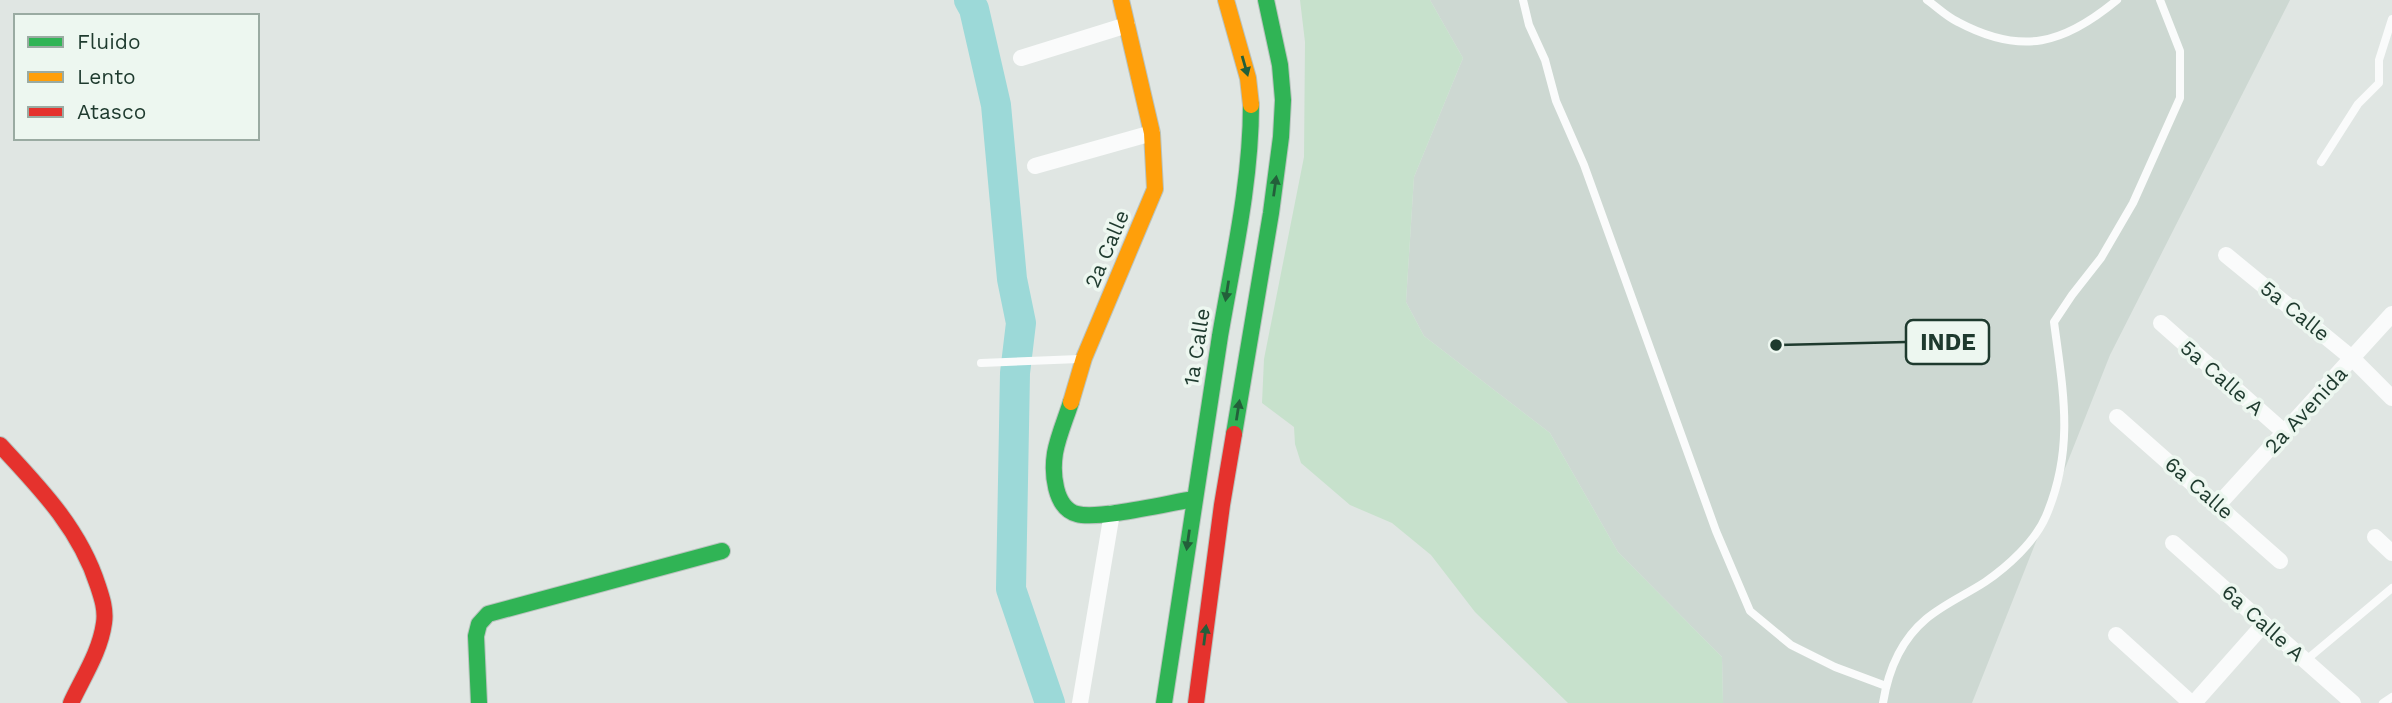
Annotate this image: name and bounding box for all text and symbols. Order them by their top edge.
legend [14,14,259,140]
text: Fluido [77,29,141,54]
one-way arrow [1240,55,1250,76]
text: Lento [77,64,136,89]
text: Atasco [77,99,146,124]
one-way arrow [1270,175,1281,197]
street label: 2a Calle [1079,206,1134,291]
street label: 5a Calle [2256,275,2335,346]
one-way arrow [1221,280,1232,302]
street label: 1a Calle [1178,306,1215,387]
callout: INDE [1906,320,1989,364]
text: INDE [1920,329,1976,356]
street label: 5a Calle A [2176,335,2269,421]
street label: 2a Avenida [2259,361,2352,458]
one-way arrow [1233,399,1244,421]
street label: 6a Calle [2160,451,2239,524]
one-way arrow [1182,529,1193,551]
street label: 6a Calle A [2217,579,2310,666]
one-way arrow [1200,624,1211,646]

